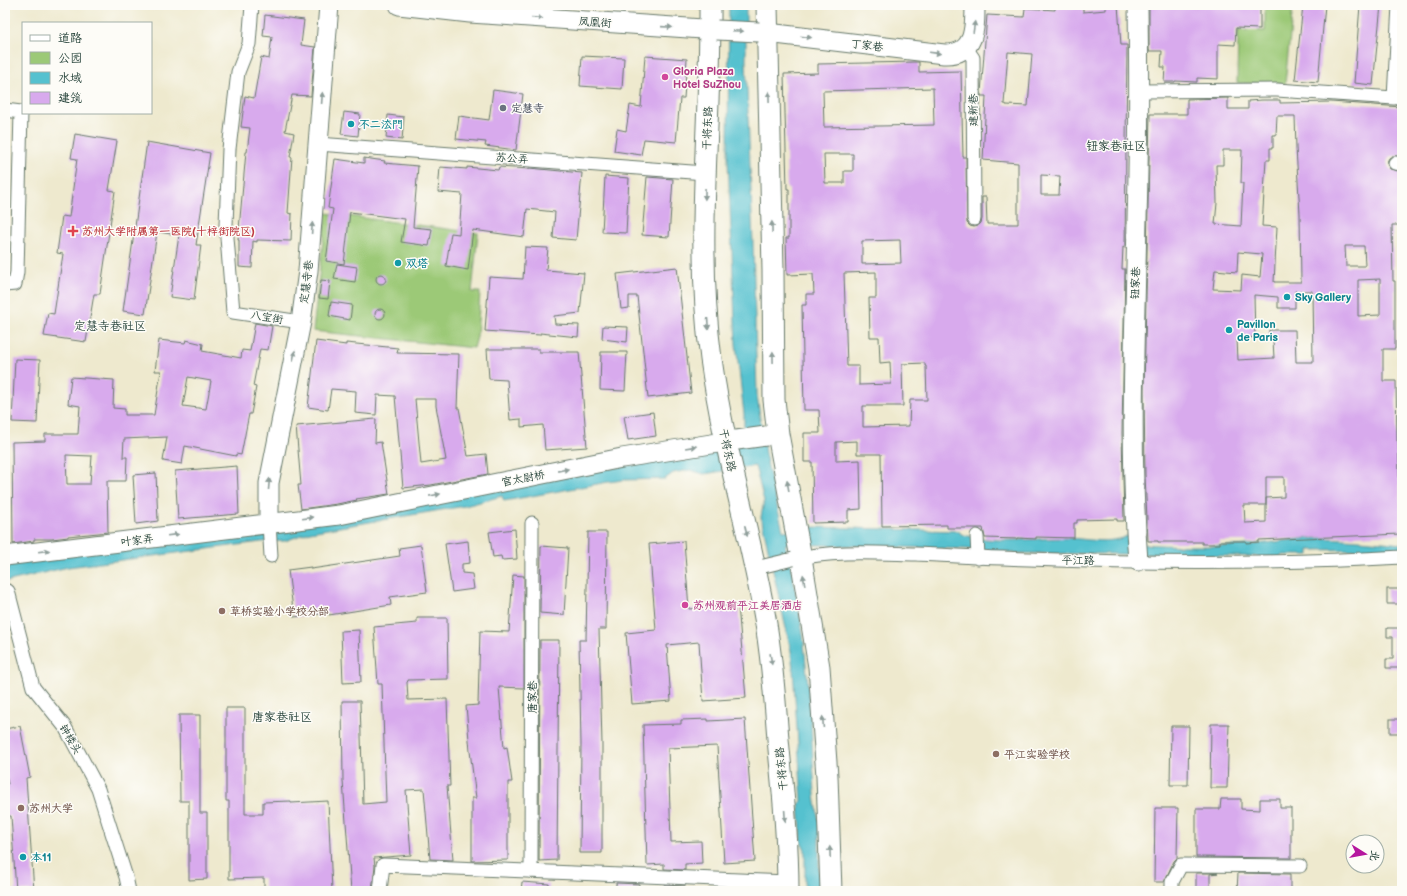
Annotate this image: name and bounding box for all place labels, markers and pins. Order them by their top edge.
place label: Gloria Plaza Hotel SuZhou [673,65,741,91]
marker: Gloria Plaza Hotel SuZhou [660,72,670,82]
place label: 定慧寺 [511,102,544,115]
marker: 定慧寺 [498,103,508,113]
place label: 不二㳒門 [359,118,403,131]
marker: 不二㳒門 [346,119,356,129]
marker: 苏州大学附属第一医院(十梓街院区) [67,225,79,237]
place label: 苏州大学附属第一医院(十梓街院区) [82,225,255,238]
place label: 双塔 [406,257,428,270]
marker: 双塔 [393,258,403,268]
place label: Sky Gallery [1295,291,1351,304]
marker: Sky Gallery [1282,292,1292,302]
place label: Pavillon de Paris [1237,318,1279,344]
marker: Pavillon de Paris [1224,325,1234,335]
place label: 苏州观前平江美居酒店 [693,599,803,612]
marker: 苏州观前平江美居酒店 [680,600,690,610]
place label: 草桥实验小学校分部 [230,605,329,618]
marker: 草桥实验小学校分部 [217,606,227,616]
place label: 平江实验学校 [1004,748,1070,761]
marker: 平江实验学校 [991,749,1001,759]
place label: 苏州大学 [29,802,73,815]
marker: 苏州大学 [16,803,26,813]
place label: 本11 [31,851,51,864]
marker: 本11 [18,852,28,862]

